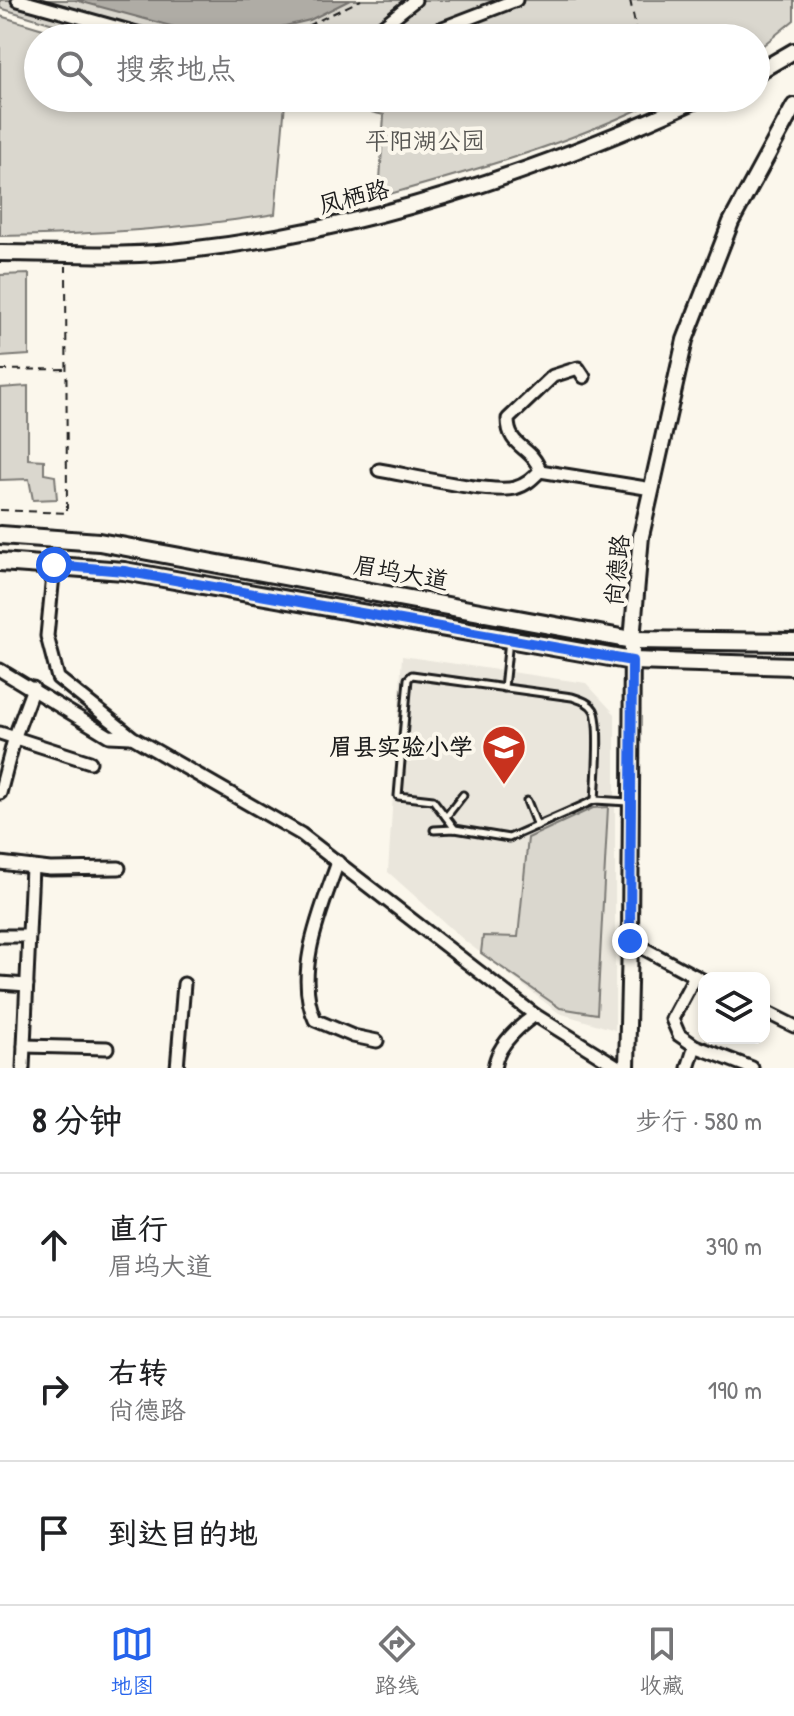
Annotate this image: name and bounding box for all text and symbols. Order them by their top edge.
search box [24,24,770,112]
icon: search [52,46,96,90]
text: 搜索地点 [116,48,236,88]
park label: 平阳湖公园 [365,124,485,156]
street label: 凤栖路 [315,172,393,220]
street label: 尚德路 [596,532,636,607]
route start [36,547,72,583]
street label: 眉坞大道 [351,548,451,596]
school or university icon: 眉县实验小学 [480,723,528,786]
place label: 眉县实验小学 [329,730,473,762]
route end [612,923,648,959]
map controls [698,972,770,1044]
button: layers [698,972,770,1044]
text: 8 分钟 [32,1097,123,1143]
text: 步行 · 580 m [635,1103,762,1138]
text: 直行 [108,1208,168,1248]
icon: ahead [32,1223,76,1267]
text: 390 m [706,1228,762,1263]
text: 眉坞大道 [108,1248,212,1283]
text: 右转 [108,1352,168,1392]
icon: right [32,1367,76,1411]
text: 190 m [708,1372,762,1407]
text: 尚德路 [108,1392,186,1427]
icon: arrive [32,1511,76,1555]
text: 到达目的地 [108,1513,258,1553]
tab: 地图 [110,1622,154,1700]
tab: 路线 [375,1622,419,1700]
tab: 收藏 [640,1622,684,1700]

